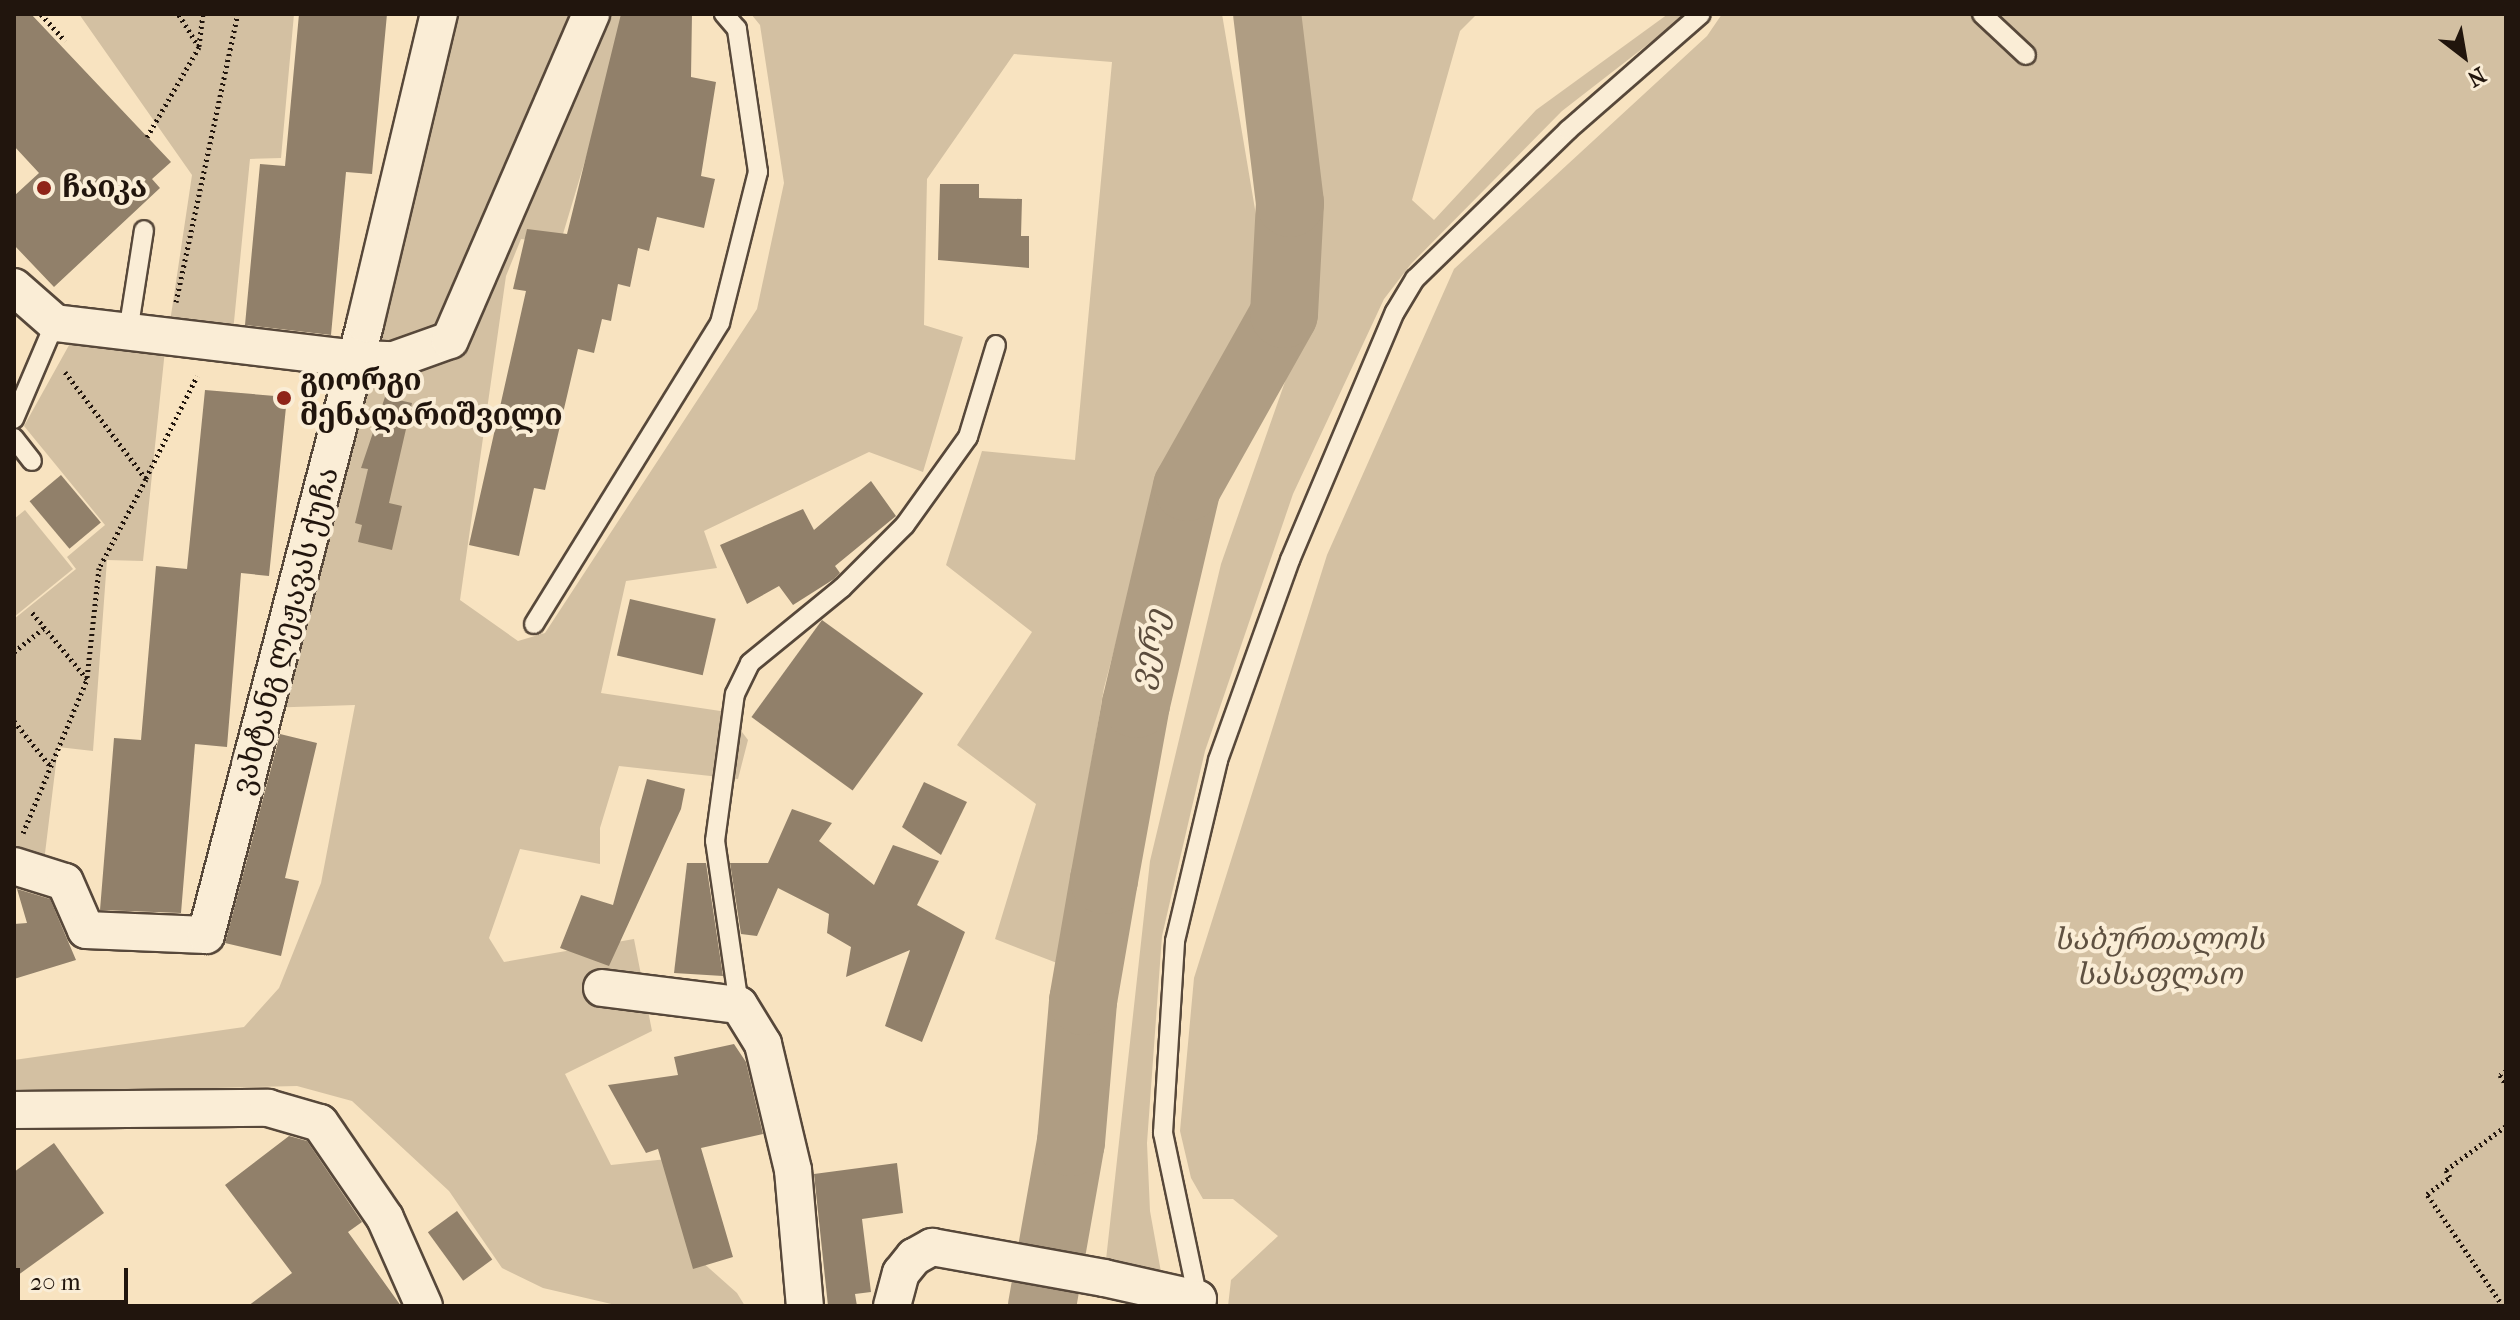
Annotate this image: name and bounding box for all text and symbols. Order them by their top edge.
north arrow [2424,16,2504,96]
text: N [2463,61,2490,92]
place label: ჩაიკა [62,170,147,206]
marker: ჩაიკა [33,177,55,199]
place label: გიორგი მენაღარიშვილი [300,363,563,434]
marker: გიორგი მენაღარიშვილი [275,389,293,407]
street label: ვახტანგ ლეჟავას ქუჩა [225,463,347,799]
water label: ვერე [1121,606,1177,692]
park label: საბურთალოს სასაფლაო [2054,922,2264,992]
scale bar [20,1252,132,1302]
text: 20 m [30,1268,81,1296]

